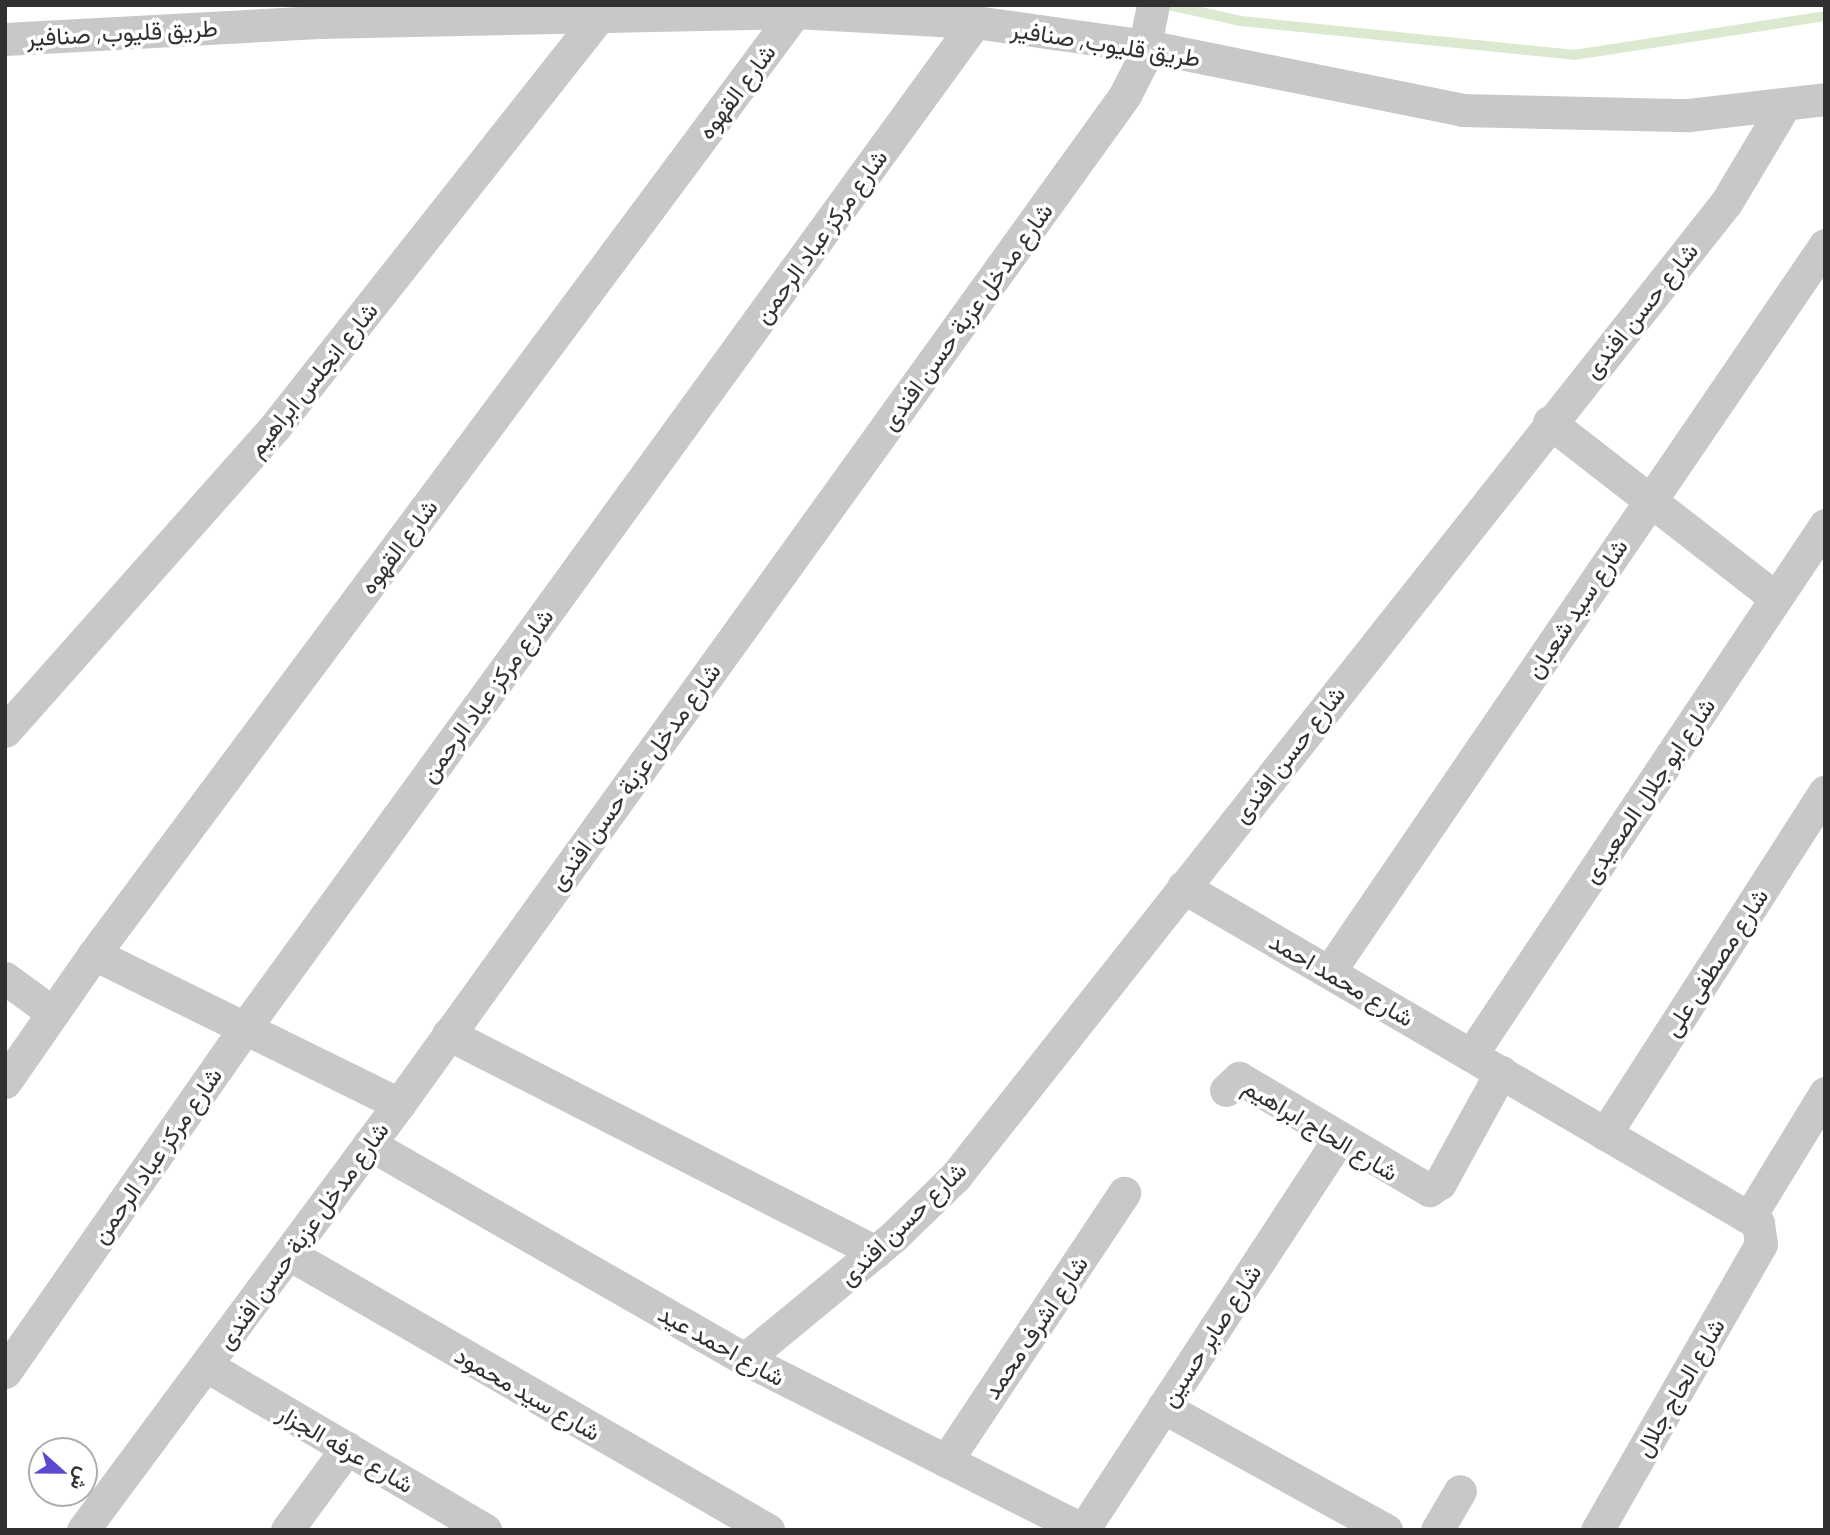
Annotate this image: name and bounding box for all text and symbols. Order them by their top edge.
street label: طريق قليوب, صنافير [26,13,218,51]
street label: طريق قليوب, صنافير [1009,14,1203,72]
street label: شارع القهوه [691,38,781,144]
street label: شارع مركز عباد الرحمن [747,143,893,329]
street label: شارع مدخل عزبة حسن افندى [874,197,1058,435]
street label: شارع حسن افندى [1577,236,1703,384]
street label: شارع انجلس ابراهيم [241,296,383,462]
street label: شارع القهوه [353,493,443,599]
street label: شارع سيد شعبان [1519,533,1633,683]
street label: شارع مركز عباد الرحمن [413,602,559,788]
street label: شارع مدخل عزبة حسن افندى [542,657,726,895]
street label: شارع حسن افندى [1226,680,1350,828]
street label: شارع ابو جلال الصعيدى [1575,692,1721,888]
street label: شارع مصطفى على [1656,883,1774,1041]
street label: شارع محمد احمد [1265,926,1419,1032]
street label: شارع مركز عباد الرحمن [85,1062,227,1248]
street label: شارع الحاج ابراهيم [1238,1071,1404,1187]
street label: شارع مدخل عزبة حسن افندى [210,1116,394,1354]
street label: شارع حسن افندى [832,1155,972,1291]
street label: شارع اشرف محمد [977,1250,1093,1404]
street label: شارع صابر حسين [1153,1258,1267,1412]
street label: شارع احمد عيد [654,1298,790,1392]
street label: شارع الحاج جلال [1628,1313,1730,1461]
street label: شارع سيد محمود [450,1340,606,1446]
street label: شارع عرفه الجزار [273,1398,419,1498]
north arrow [28,1437,98,1507]
text: ش [66,1464,96,1494]

